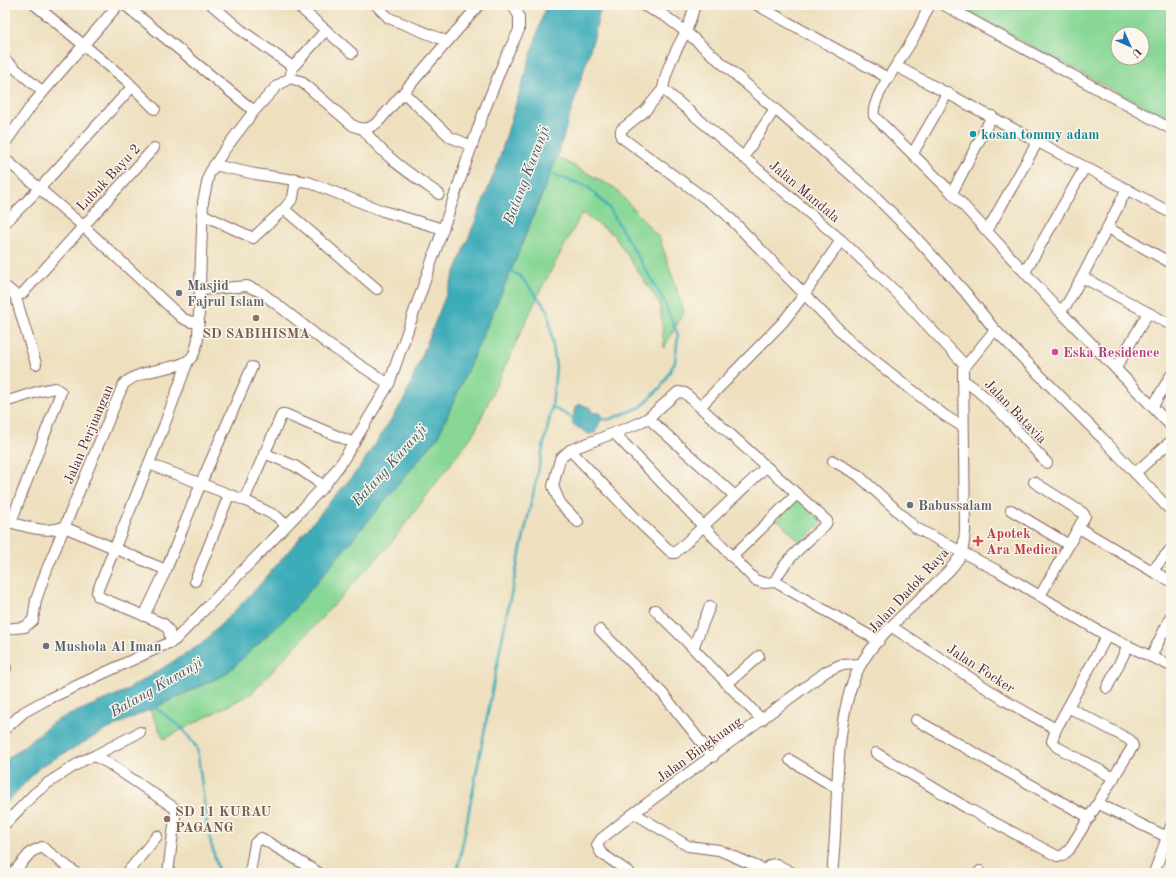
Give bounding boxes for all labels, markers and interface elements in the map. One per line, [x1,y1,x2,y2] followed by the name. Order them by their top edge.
[1110,26,1150,66] north arrow
[1129,45,1143,59] text: U
[501,124,553,228] water label: Batang Kuranji
[981,128,1100,142] place label: kosan tommy adam
[968,129,978,139] marker: kosan tommy adam
[74,141,143,214] street label: Lubuk Bayu 2
[766,158,843,225] street label: Jalan Mandala
[187,279,264,309] place label: Masjid Fajrul Islam
[174,288,184,298] marker: Masjid Fajrul Islam
[251,313,261,323] marker: SD SABIHISMA
[202,327,310,341] place label: SD SABIHISMA
[1063,346,1160,360] place label: Eska Residence
[1050,347,1060,357] marker: Eska Residence
[982,377,1049,446] street label: Jalan Batavia
[62,382,116,486] street label: Jalan Perjuangan
[349,422,431,510] water label: Batang Kuranji
[918,499,992,513] place label: Babussalam
[905,500,915,510] marker: Babussalam
[986,527,1058,557] place label: Apotek Ara Medica
[973,536,983,546] marker: Apotek Ara Medica
[866,545,952,636] street label: Jalan Dadok Raya
[54,640,162,654] place label: Mushola Al Iman
[41,641,51,651] marker: Mushola Al Iman
[944,642,1017,696] street label: Jalan Focker
[107,656,206,721] water label: Batang Kuranji
[654,714,745,785] street label: Jalan Bingkuang
[175,805,271,835] place label: SD 11 KURAU PAGANG
[162,814,172,824] marker: SD 11 KURAU PAGANG

